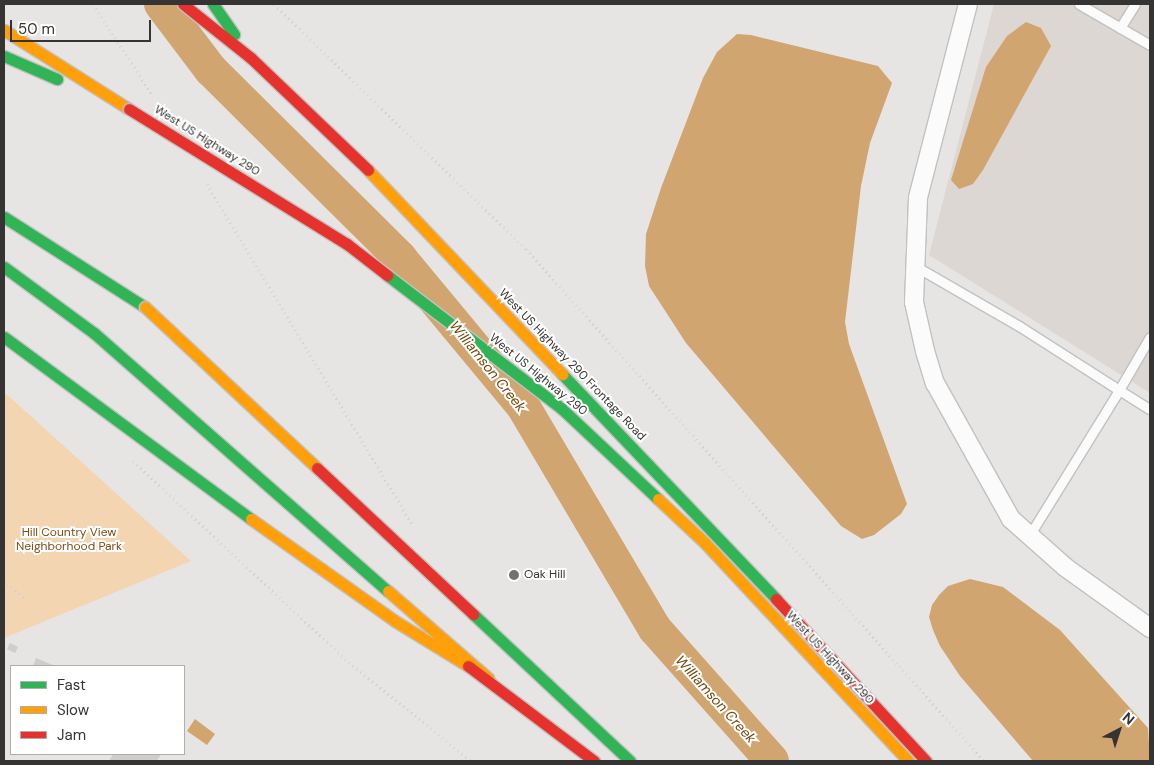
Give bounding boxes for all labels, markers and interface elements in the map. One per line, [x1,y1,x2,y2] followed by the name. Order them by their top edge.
[12,10,154,42] scale bar
[18,19,55,39] text: 50 m
[152,103,262,179] street label: West US Highway 290
[496,286,648,444] street label: West US Highway 290 Frontage Road
[446,317,530,415] water label: Williamson Creek
[486,331,590,419] street label: West US Highway 290
[16,526,122,554] park label: Hill Country View Neighborhood Park
[524,568,565,582] place label: Oak Hill
[508,569,520,581] marker: Oak Hill
[783,609,877,707] street label: West US Highway 290
[672,652,760,746] water label: Williamson Creek
[10,665,185,755] legend
[57,675,86,695] text: Fast
[57,700,89,720] text: Slow
[1094,705,1144,755] north arrow
[1119,708,1138,729] text: N
[57,725,86,745] text: Jam

